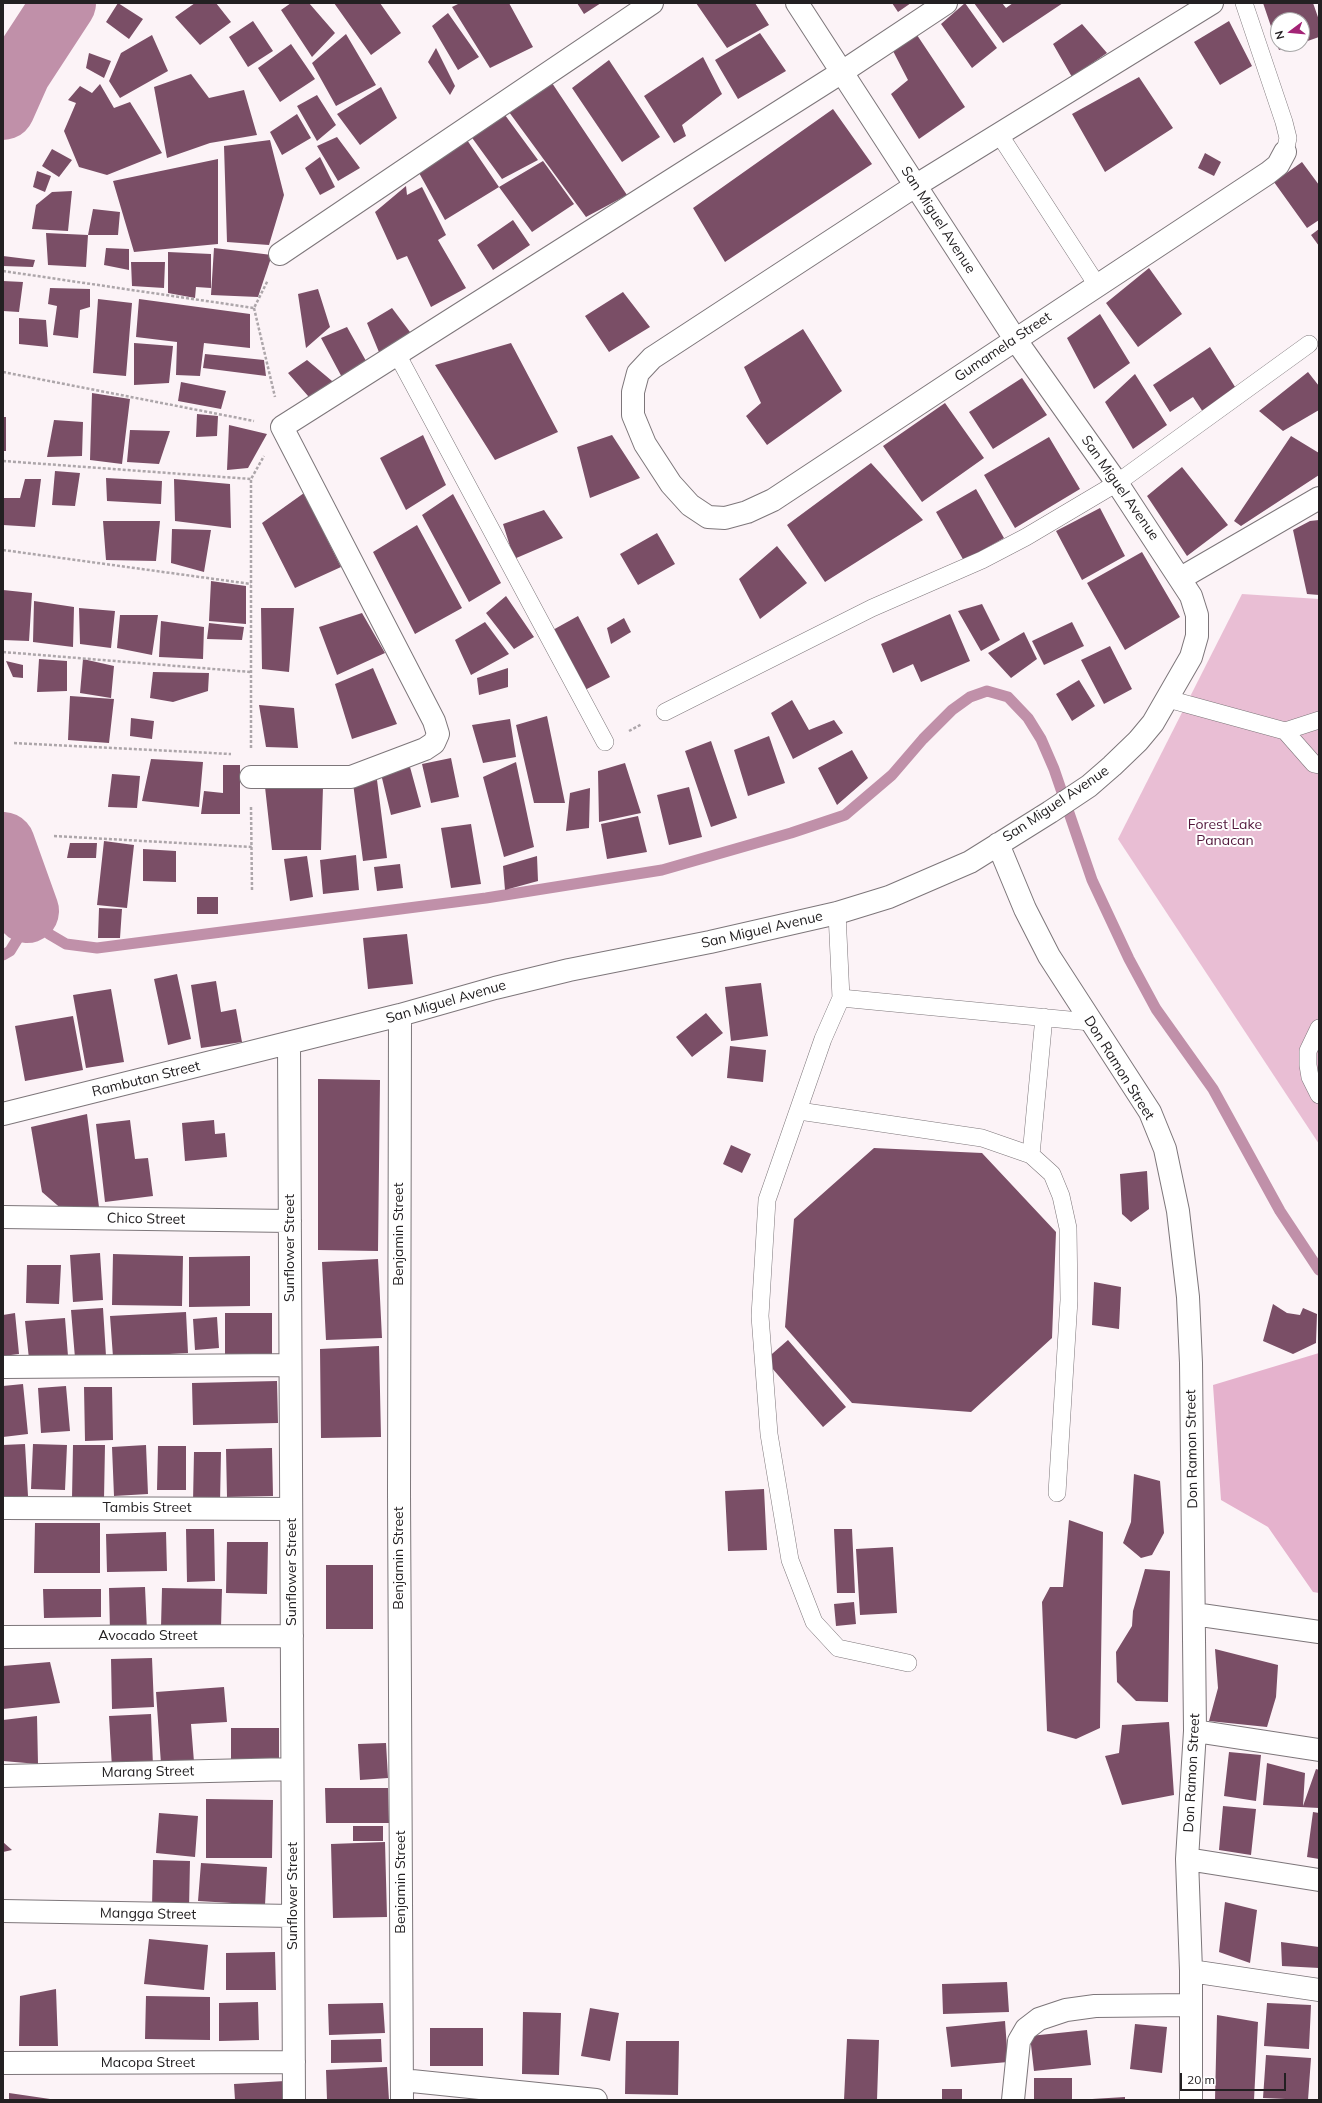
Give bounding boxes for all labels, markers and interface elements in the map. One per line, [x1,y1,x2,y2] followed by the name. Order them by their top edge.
[1270,12,1310,52] north arrow
[1272,29,1287,41] text: N
[897,163,979,277] street label: San Miguel Avenue
[951,308,1055,386] street label: Gumamela Street
[1077,432,1163,544] street label: San Miguel Avenue
[1000,762,1112,846] street label: San Miguel Avenue
[1188,817,1262,850] park label: Forest Lake Panacan
[700,908,824,952] street label: San Miguel Avenue
[384,977,508,1027] street label: San Miguel Avenue
[1080,1013,1158,1123] street label: Don Ramon Street
[90,1057,202,1101] street label: Rambutan Street
[391,1182,407,1286] street label: Benjamin Street
[282,1194,298,1302] street label: Sunflower Street
[107,1210,185,1228] street label: Chico Street
[1183,1389,1201,1509] street label: Don Ramon Street
[102,1500,192,1516] street label: Tambis Street
[391,1506,407,1610] street label: Benjamin Street
[284,1518,300,1626] street label: Sunflower Street
[98,1628,198,1644] street label: Avocado Street
[1180,1713,1204,1833] street label: Don Ramon Street
[101,1763,195,1781] street label: Marang Street
[393,1830,409,1934] street label: Benjamin Street
[285,1842,301,1950] street label: Sunflower Street
[100,1905,196,1923] street label: Mangga Street
[101,2055,195,2071] street label: Macopa Street
[1182,2065,1288,2091] scale bar
[1187,2072,1215,2087] text: 20 m

